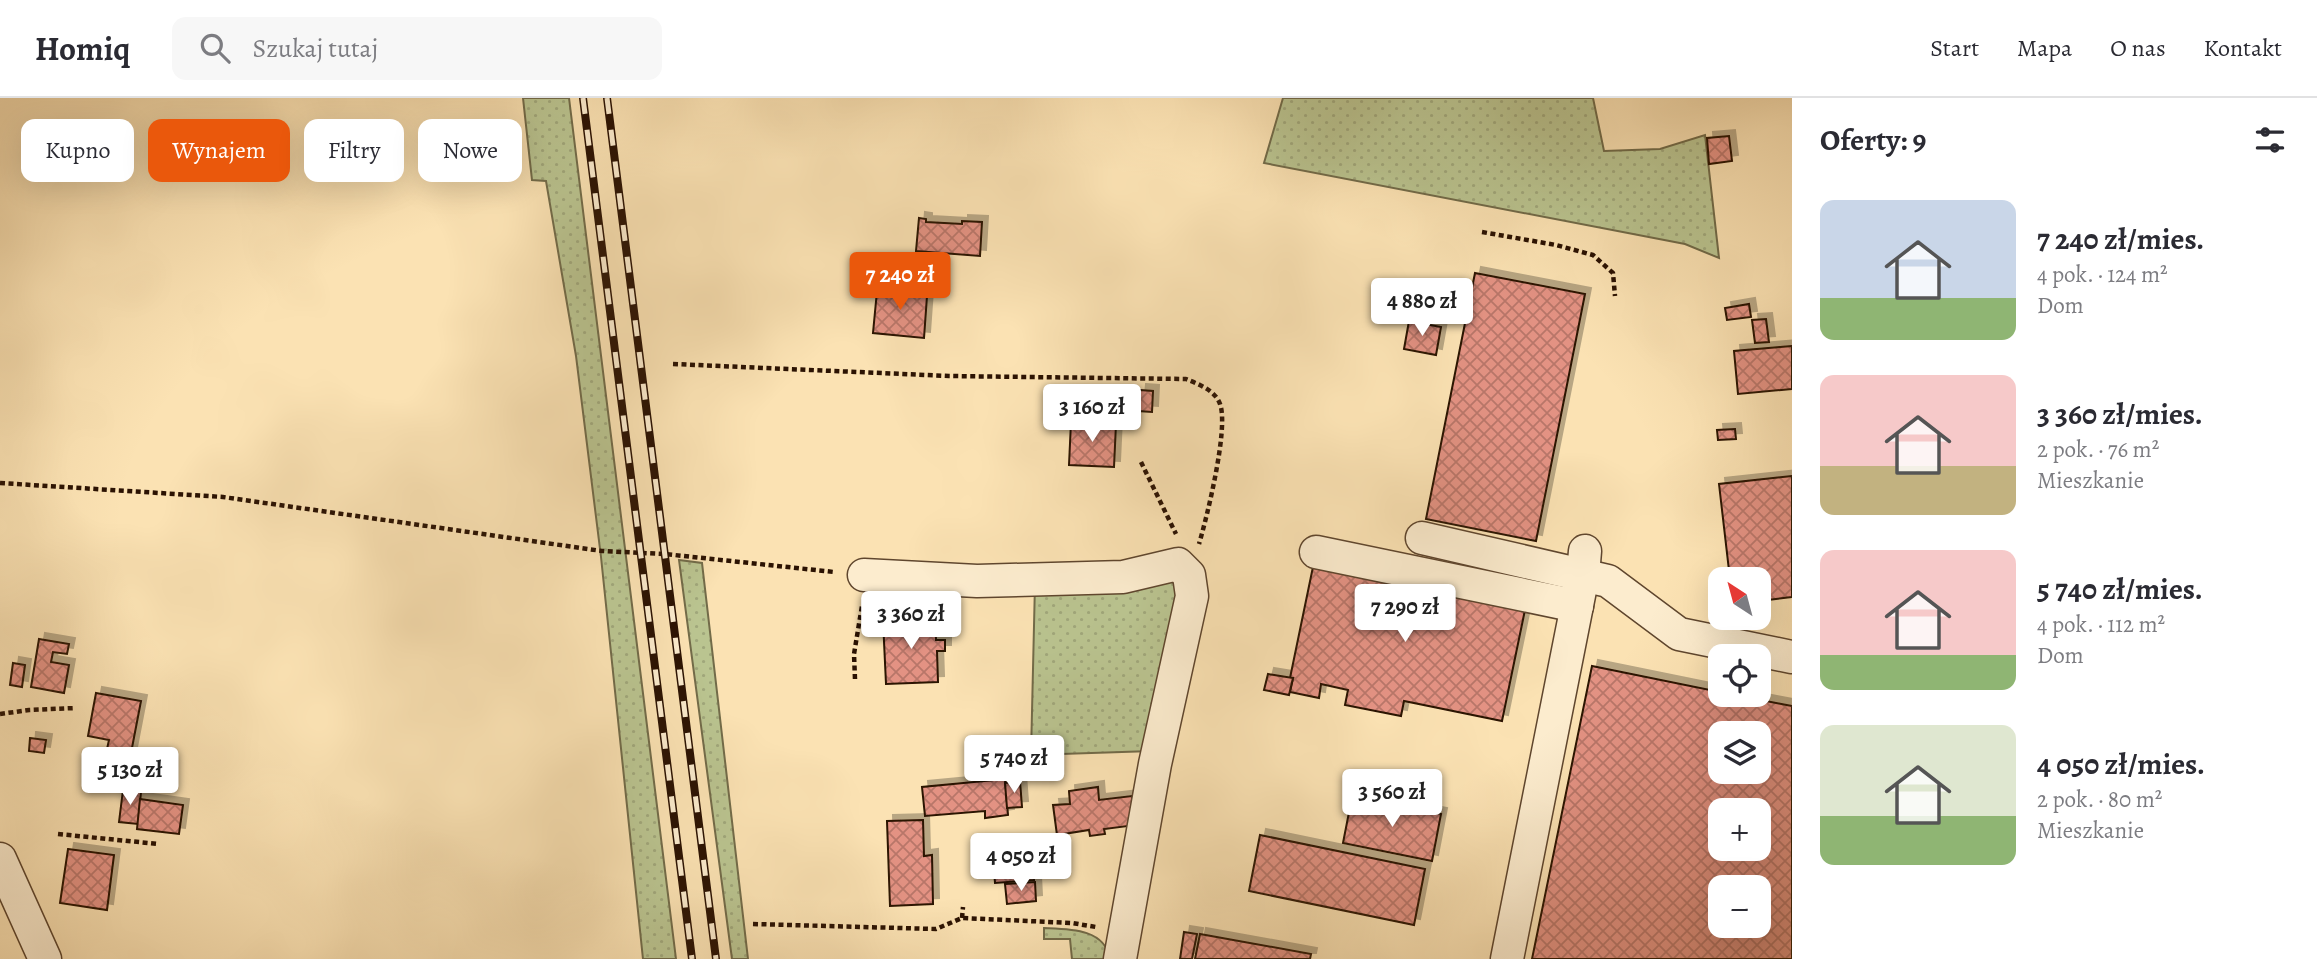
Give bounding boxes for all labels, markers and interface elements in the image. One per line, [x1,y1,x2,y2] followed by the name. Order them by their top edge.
[172,17,662,80] search box
[35,26,130,71] text: Homiq
[196,29,234,67] icon: search
[252,31,378,66] text: Szukaj tutaj
[1930,32,1979,64] text: Start
[2017,32,2072,64] text: Mapa
[2110,32,2166,64] text: O nas
[2204,32,2282,64] text: Kontakt
[21,119,134,182] chip: Kupno
[148,119,290,182] chip: Wynajem
[304,119,404,182] chip: Filtry
[418,119,522,182] chip: Nowe
[1820,120,1927,160] text: Oferty: 9
[2251,121,2289,159] icon: filters
[2037,219,2204,259] text: 7 240 zł/mies.
[1876,228,1960,312] icon: home
[828,252,972,312] pin: 7 240 zł
[866,259,934,290] text: 7 240 zł
[2037,259,2168,290] text: 4 pok. · 124 m²
[1350,278,1494,338] pin: 4 880 zł
[1387,285,1457,316] text: 4 880 zł
[2037,290,2084,321] text: Dom
[1020,384,1164,444] pin: 3 160 zł
[1059,391,1125,422] text: 3 160 zł
[2037,394,2203,434] text: 3 360 zł/mies.
[1876,403,1960,487] icon: home
[2037,434,2159,465] text: 2 pok. · 76 m²
[2037,465,2144,496] text: Mieszkanie
[1708,567,1771,630] north arrow
[1708,567,1771,938] map controls
[2037,569,2203,609] text: 5 740 zł/mies.
[1876,578,1960,662] icon: home
[1333,584,1477,644] pin: 7 290 zł
[1371,591,1439,622] text: 7 290 zł
[839,592,983,651] pin: 3 360 zł
[877,598,945,629] text: 3 360 zł
[2037,609,2165,640] text: 4 pok. · 112 m²
[2037,640,2084,671] text: Dom
[1708,644,1771,707] button: locate
[1708,721,1771,784] button: layers
[942,736,1086,795] pin: 5 740 zł
[980,742,1048,773] text: 5 740 zł
[2037,744,2205,784] text: 4 050 zł/mies.
[58,748,202,807] pin: 5 130 zł
[1876,753,1960,837] icon: home
[97,754,163,785] text: 5 130 zł
[1320,770,1464,829] pin: 3 560 zł
[1358,776,1426,807] text: 3 560 zł
[2037,784,2162,815] text: 2 pok. · 80 m²
[1708,798,1771,861] button: +
[2037,815,2144,846] text: Mieszkanie
[949,834,1093,893] pin: 4 050 zł
[986,840,1056,871] text: 4 050 zł
[1708,875,1771,938] button: −

